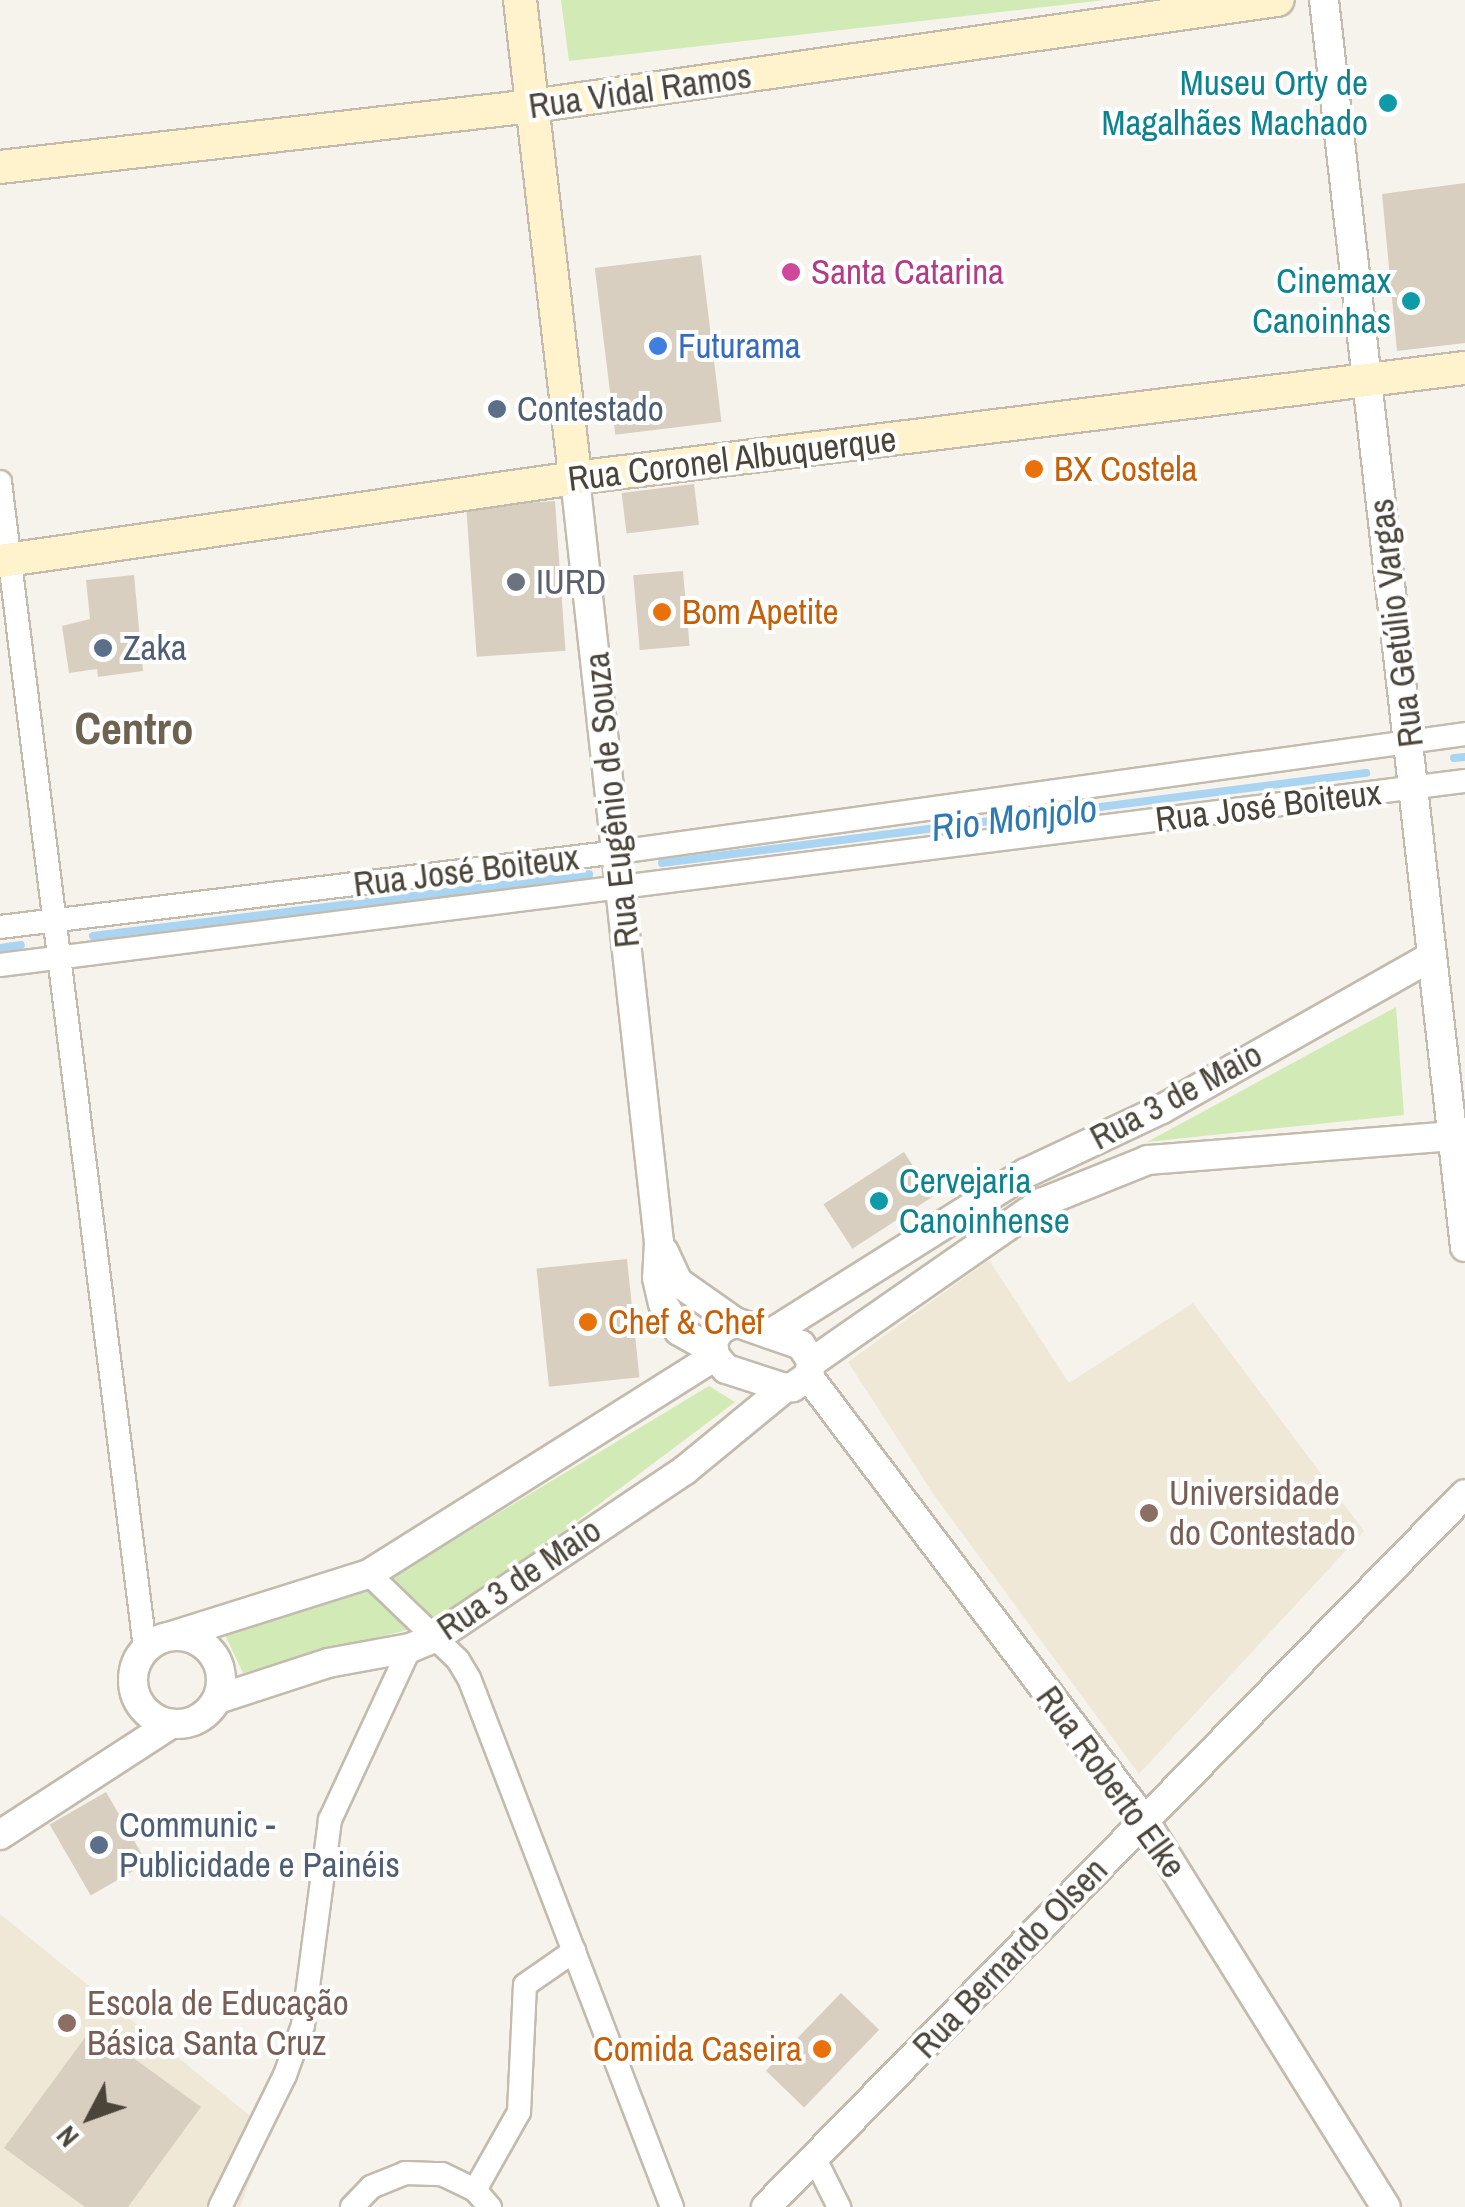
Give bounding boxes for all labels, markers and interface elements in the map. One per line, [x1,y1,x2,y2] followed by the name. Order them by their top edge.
[526,55,754,127] street label: Rua Vidal Ramos
[1102,62,1368,144] place label: Museu Orty de Magalhães Machado
[1377,92,1399,114] marker: Museu Orty de Magalhães Machado
[811,251,1004,293] place label: Santa Catarina
[1252,260,1391,342] place label: Cinemax Canoinhas
[780,261,802,283] marker: Santa Catarina
[1400,290,1422,312] marker: Cinemax Canoinhas
[678,325,801,367] place label: Futurama
[647,335,669,357] marker: Futurama
[517,388,664,430] place label: Contestado
[486,398,508,420] marker: Contestado
[565,418,899,500] street label: Rua Coronel Albuquerque
[1054,448,1198,490] place label: BX Costela
[1023,458,1045,480] marker: BX Costela
[1360,496,1432,750] street label: Rua Getúlio Vargas
[536,561,606,603] place label: IURD
[505,571,527,593] marker: IURD
[682,591,840,633] place label: Bom Apetite
[651,601,673,623] marker: Bom Apetite
[123,627,187,669] place label: Zaka
[92,637,114,659] marker: Zaka
[576,650,648,950] street label: Rua Eugênio de Souza
[75,701,193,755] district label: Centro
[1153,771,1383,841] street label: Rua José Boiteux
[929,785,1099,851] water label: Rio Monjolo
[351,836,581,906] street label: Rua José Boiteux
[1083,1033,1269,1159] street label: Rua 3 de Maio
[899,1160,1070,1242] place label: Cervejaria Canoinhense
[868,1190,890,1212] marker: Cervejaria Canoinhense
[608,1301,764,1343] place label: Chef & Chef
[577,1311,599,1333] marker: Chef & Chef
[1169,1472,1356,1554] place label: Universidade do Contestado
[1138,1502,1160,1524] marker: Universidade do Contestado
[429,1509,609,1649] street label: Rua 3 de Maio
[1027,1678,1195,1886] street label: Rua Roberto Elke
[119,1804,400,1886] place label: Communic - Publicidade e Painéis
[88,1834,110,1856] marker: Communic - Publicidade e Painéis
[904,1849,1116,2067] street label: Rua Bernardo Olsen
[87,1982,349,2064] place label: Escola de Educação Básica Santa Cruz
[56,2012,78,2034] marker: Escola de Educação Básica Santa Cruz
[593,2028,802,2070] place label: Comida Caseira
[811,2038,833,2060] marker: Comida Caseira
[40,2067,140,2167] north arrow
[48,2118,87,2155] text: N

